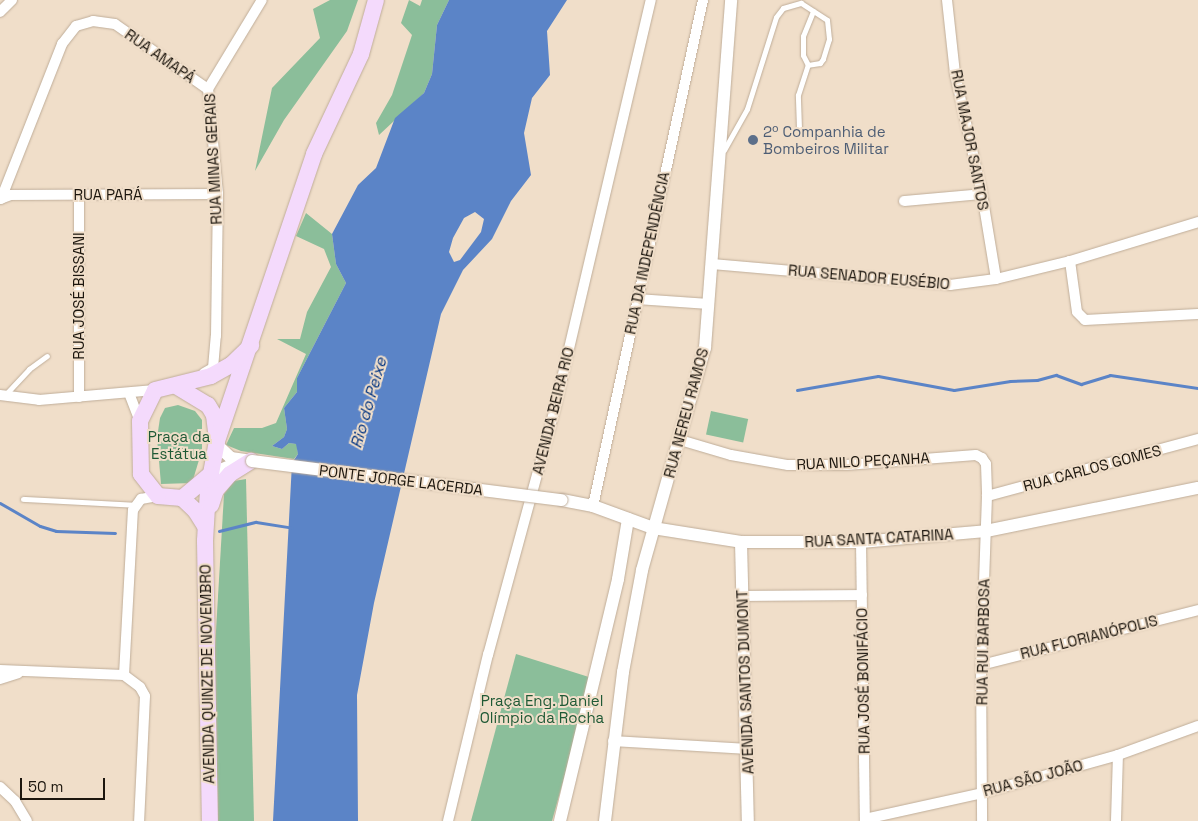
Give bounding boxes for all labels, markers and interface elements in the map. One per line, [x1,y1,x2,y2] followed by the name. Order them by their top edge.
[121,25,199,87] street label: RUA AMAPÁ
[948,68,992,212] street label: RUA MAJOR SANTOS
[201,93,225,225] street label: RUA MINAS GERAIS
[763,122,889,157] place label: 2º Companhia de Bombeiros Militar
[747,134,759,146] marker: 2º Companhia de Bombeiros Militar
[621,170,673,336] street label: RUA DA INDEPENDÊNCIA
[73,186,143,204] street label: RUA PARÁ
[70,232,88,360] street label: RUA JOSÉ BISSANI
[787,261,951,293] street label: RUA SENADOR EUSÉBIO
[528,345,578,477] street label: AVENIDA BEIRA RIO
[660,346,712,480] street label: RUA NEREU RAMOS
[347,355,391,451] water label: Rio do Peixe
[148,427,210,462] park label: Praça da Estátua
[1021,441,1163,495] street label: RUA CARLOS GOMES
[796,449,930,473] street label: RUA NILO PEÇANHA
[318,461,484,499] street label: PONTE JORGE LACERDA
[804,525,954,551] street label: RUA SANTA CATARINA
[196,564,218,784] street label: AVENIDA QUINZE DE NOVEMBRO
[973,578,993,706] street label: RUA RUI BARBOSA
[733,589,757,775] street label: AVENIDA SANTOS DUMONT
[853,608,873,754] street label: RUA JOSÉ BONIFÁCIO
[1018,611,1160,663] street label: RUA FLORIANÓPOLIS
[480,691,604,726] park label: Praça Eng. Daniel Olímpio da Rocha
[981,756,1085,800] street label: RUA SÃO JOÃO
[22,768,108,800] scale bar
[28,777,63,796] text: 50 m

